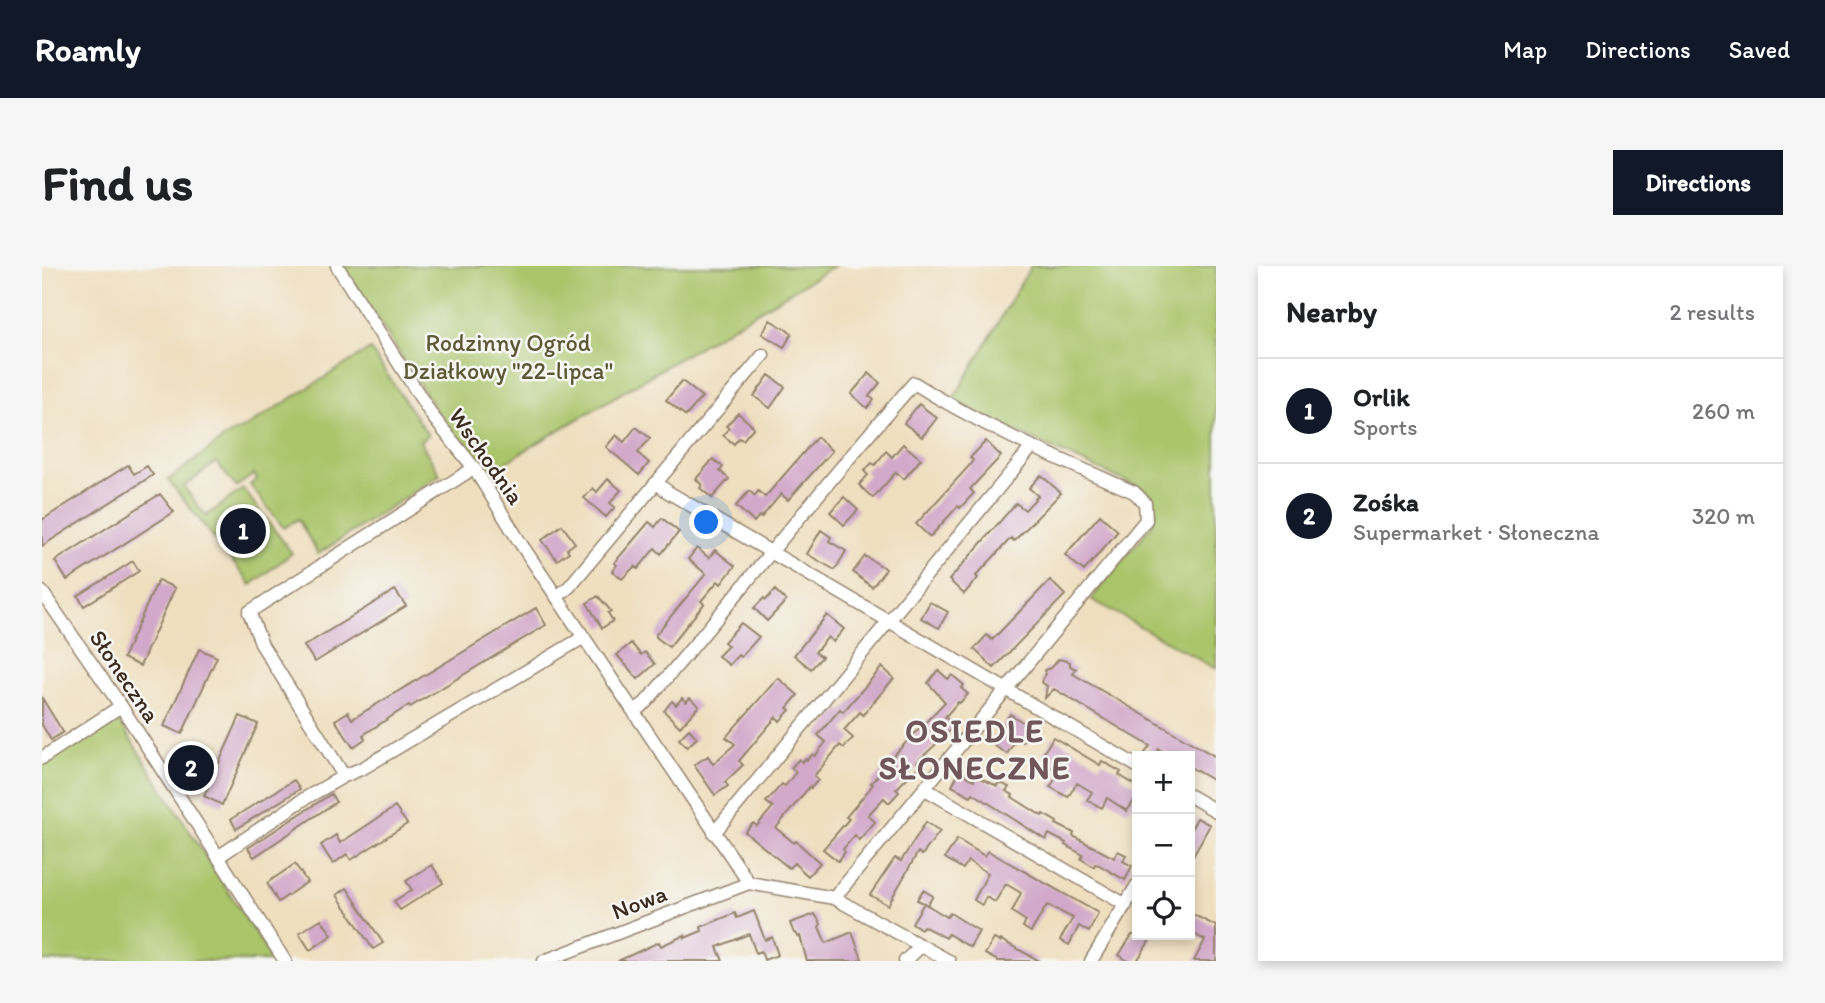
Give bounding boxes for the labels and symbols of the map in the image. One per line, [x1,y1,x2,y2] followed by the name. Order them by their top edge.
[403,328,613,385] park label: Rodzinny Ogród Działkowy "22-lipca"
[443,402,531,510] street label: Wschodnia
[220,505,266,557] pin: 1
[689,505,723,539] your location
[83,624,167,728] street label: Słoneczna
[879,712,1071,787] district label: OSIEDLE SŁONECZNE
[168,742,214,794] pin: 2
[607,878,671,926] street label: Nowa

